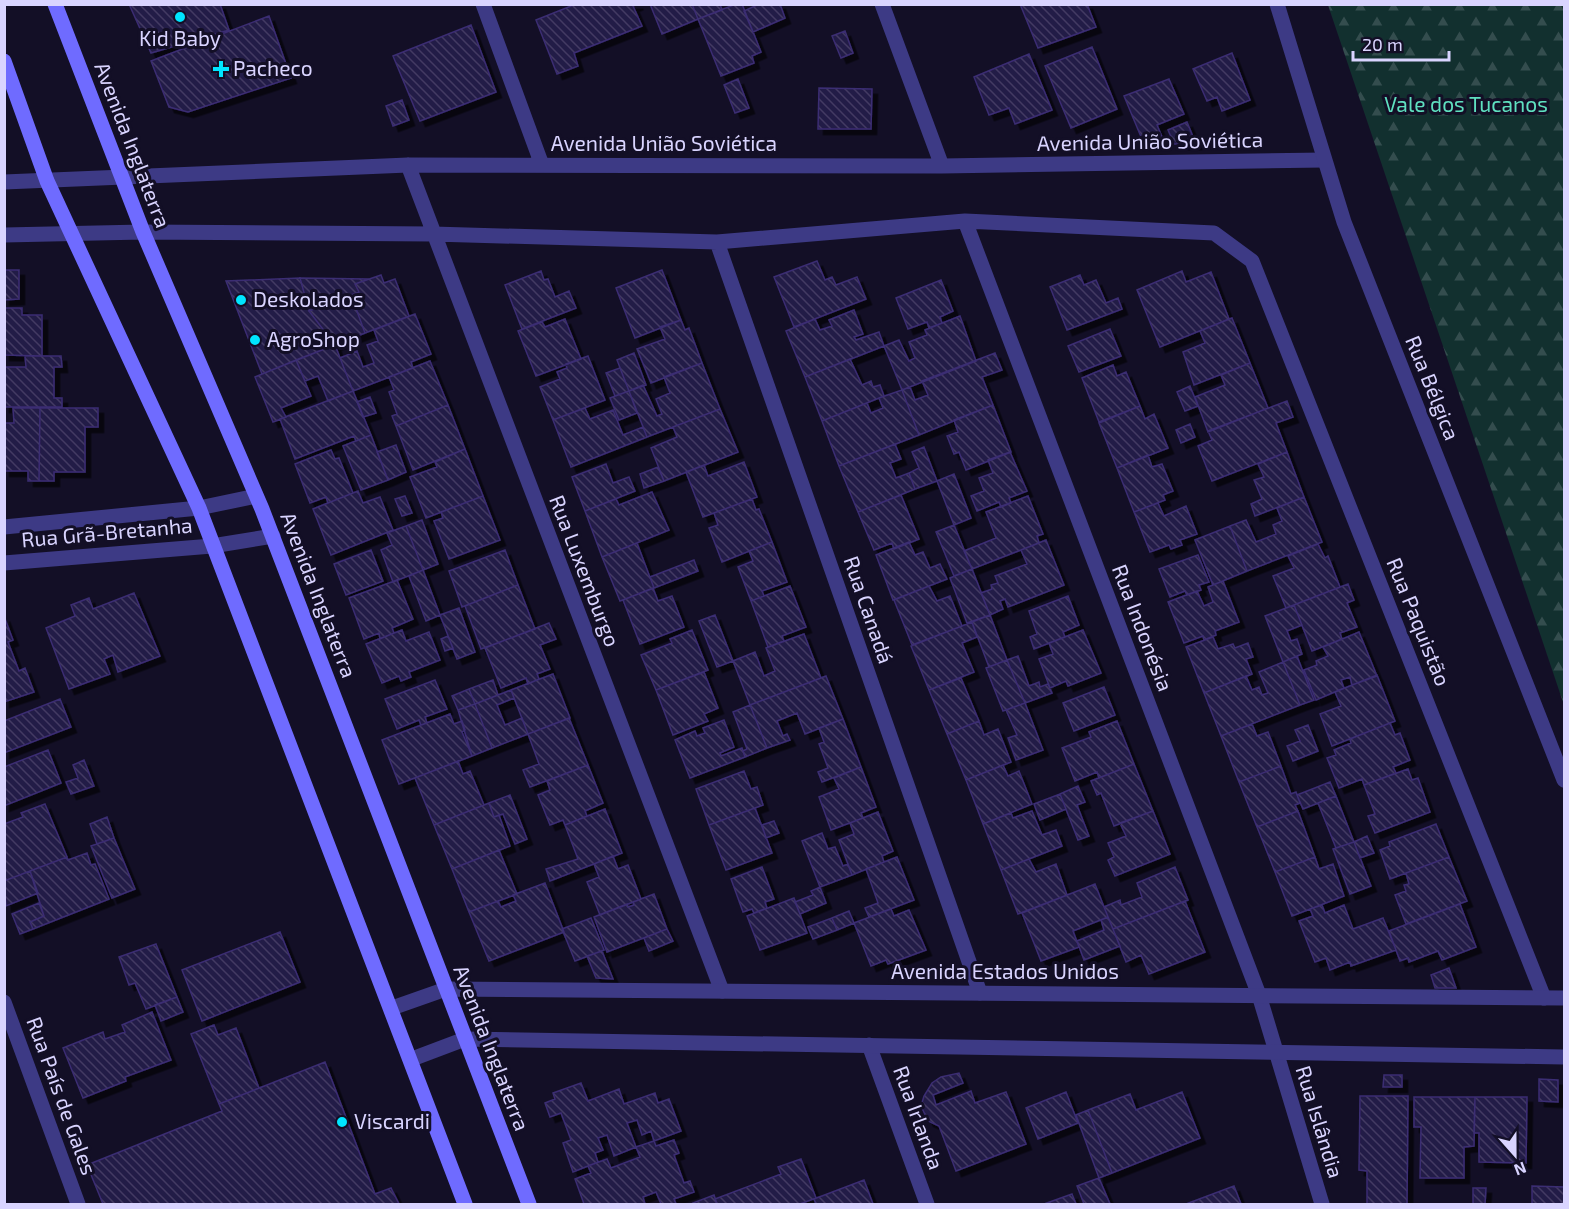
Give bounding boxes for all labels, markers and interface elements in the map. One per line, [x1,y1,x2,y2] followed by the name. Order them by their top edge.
[173,10,187,24] marker: Kid Baby
[1353,24,1449,62] scale bar
[139,25,221,50] place label: Kid Baby
[1362,33,1403,55] text: 20 m
[233,55,313,80] place label: Pacheco
[90,58,177,231] street label: Avenida Inglaterra
[214,62,228,76] marker: Pacheco
[1384,91,1548,116] park label: Vale dos Tucanos
[1037,126,1263,155] street label: Avenida União Soviética
[551,130,777,155] street label: Avenida União Soviética
[253,286,364,311] place label: Deskolados
[234,293,248,307] marker: Deskolados
[267,326,360,351] place label: AgroShop
[1401,332,1466,443] street label: Rua Bélgica
[248,333,262,347] marker: AgroShop
[545,491,626,650] street label: Rua Luxemburgo
[276,508,363,681] street label: Avenida Inglaterra
[20,512,193,551] street label: Rua Grã-Bretanha
[839,553,899,667] street label: Rua Canadá
[1382,554,1457,689] street label: Rua Paquistão
[1108,561,1179,694] street label: Rua Indonésia
[891,958,1119,983] street label: Avenida Estados Unidos
[449,961,536,1134] street label: Avenida Inglaterra
[22,1013,103,1178] street label: Rua País de Gales
[889,1062,950,1173] street label: Rua Irlanda
[1292,1062,1349,1181] street label: Rua Islândia
[354,1108,430,1133] place label: Viscardi
[335,1115,349,1129] marker: Viscardi
[1485,1125,1545,1185] north arrow
[1512,1159,1529,1180] text: N

